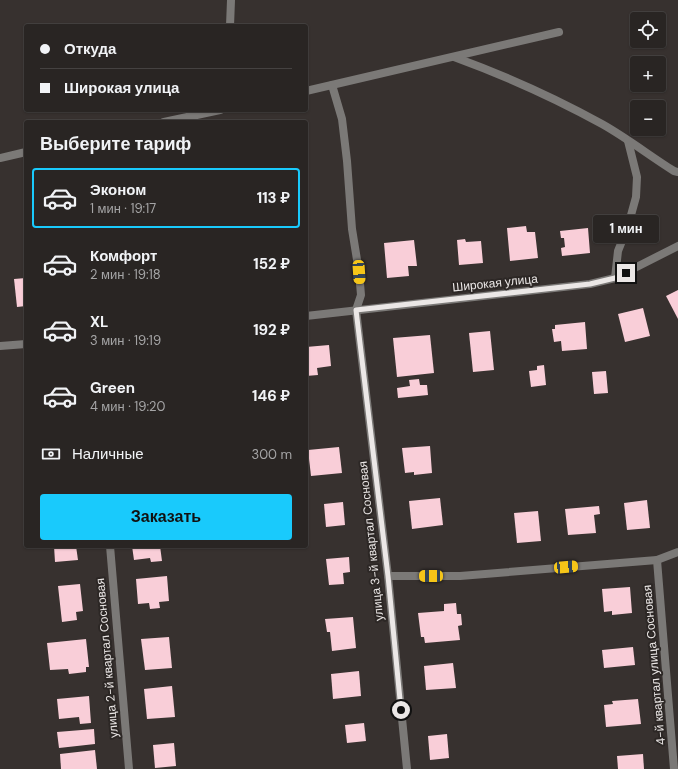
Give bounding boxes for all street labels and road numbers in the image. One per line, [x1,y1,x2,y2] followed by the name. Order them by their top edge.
[451,271,539,295] street label: Широкая улица
[355,460,387,622] street label: улица 3-й квартал Сосновая
[92,577,122,739] street label: улица 2-й квартал Сосновая
[639,584,669,746] street label: 4-й квартал улица Сосновая

